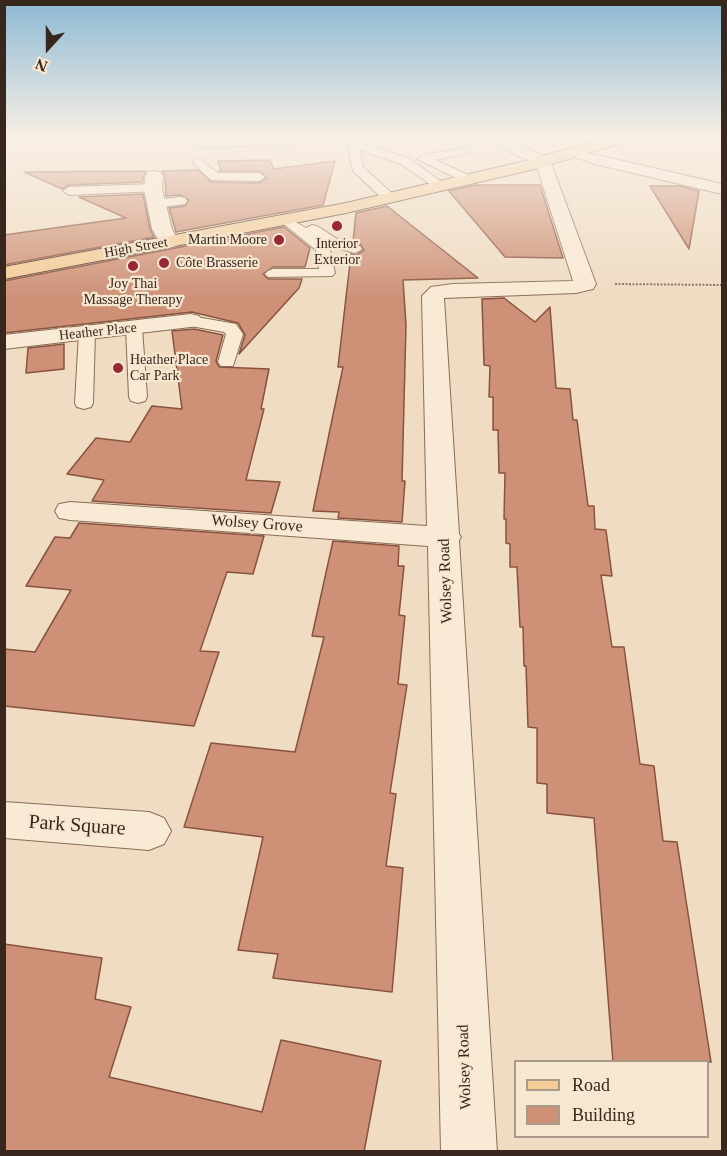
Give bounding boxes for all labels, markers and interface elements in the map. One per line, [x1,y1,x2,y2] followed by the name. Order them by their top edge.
[18,18,78,78] north arrow
[33,55,50,75] text: N
[330,219,344,233] marker: Interior Exterior
[188,232,267,248] place label: Martin Moore
[272,233,286,247] marker: Martin Moore
[103,234,169,262] street label: High Street
[314,236,360,268] place label: Interior Exterior
[176,255,258,271] place label: Côte Brasserie
[157,256,171,270] marker: Côte Brasserie
[126,259,140,273] marker: Joy Thai Massage Therapy
[83,276,183,308] place label: Joy Thai Massage Therapy
[58,320,138,344] street label: Heather Place
[130,352,208,384] place label: Heather Place Car Park
[111,361,125,375] marker: Heather Place Car Park
[211,511,303,537] street label: Wolsey Grove
[435,538,457,624] street label: Wolsey Road
[28,811,126,841] street label: Park Square
[454,1024,476,1110] street label: Wolsey Road
[514,1060,709,1138] legend
[572,1075,610,1095] text: Road
[572,1105,635,1125] text: Building

